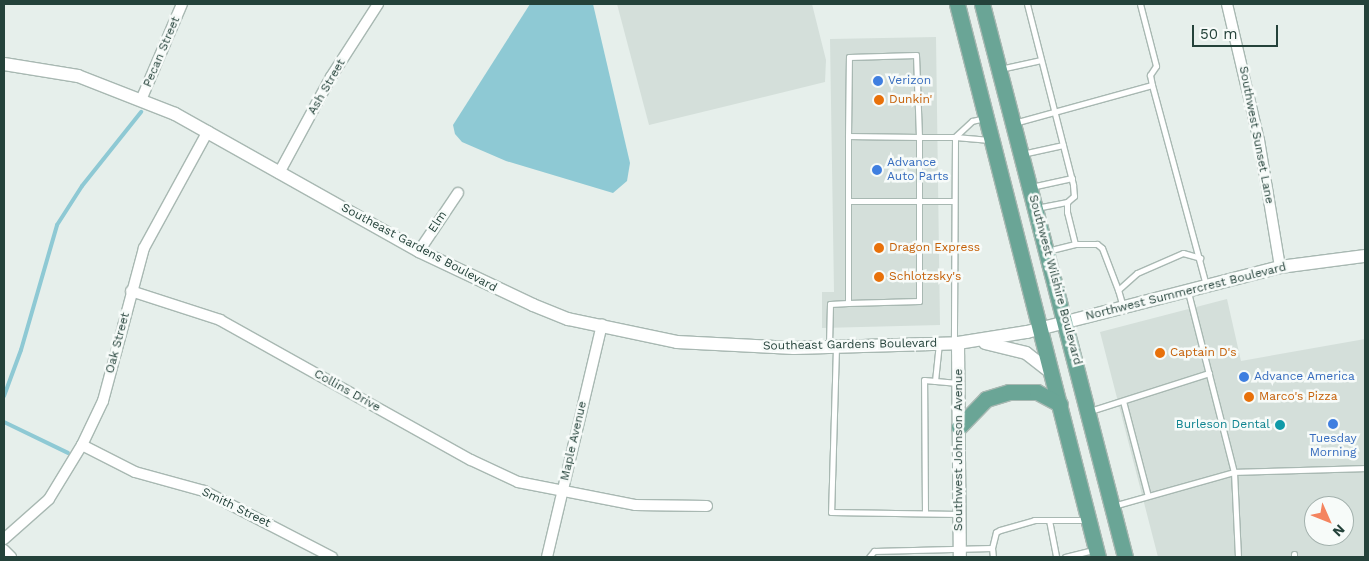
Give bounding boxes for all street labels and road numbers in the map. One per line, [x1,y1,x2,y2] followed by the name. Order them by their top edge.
[141,15,183,89] street label: Pecan Street
[305,57,349,117] street label: Ash Street
[1236,65,1276,205] street label: Southwest Sunset Lane
[1025,193,1085,367] street label: Southwest Wilshire Boulevard
[339,201,499,295] street label: Southeast Gardens Boulevard
[426,209,450,235] street label: Elm
[1084,260,1288,324] street label: Northwest Summercrest Boulevard
[103,311,133,375] street label: Oak Street
[763,336,937,354] street label: Southeast Gardens Boulevard
[311,367,383,415] street label: Collins Drive
[952,368,966,532] street label: Southwest Johnson Avenue
[558,400,590,482] street label: Maple Avenue
[199,485,273,531] street label: Smith Street

